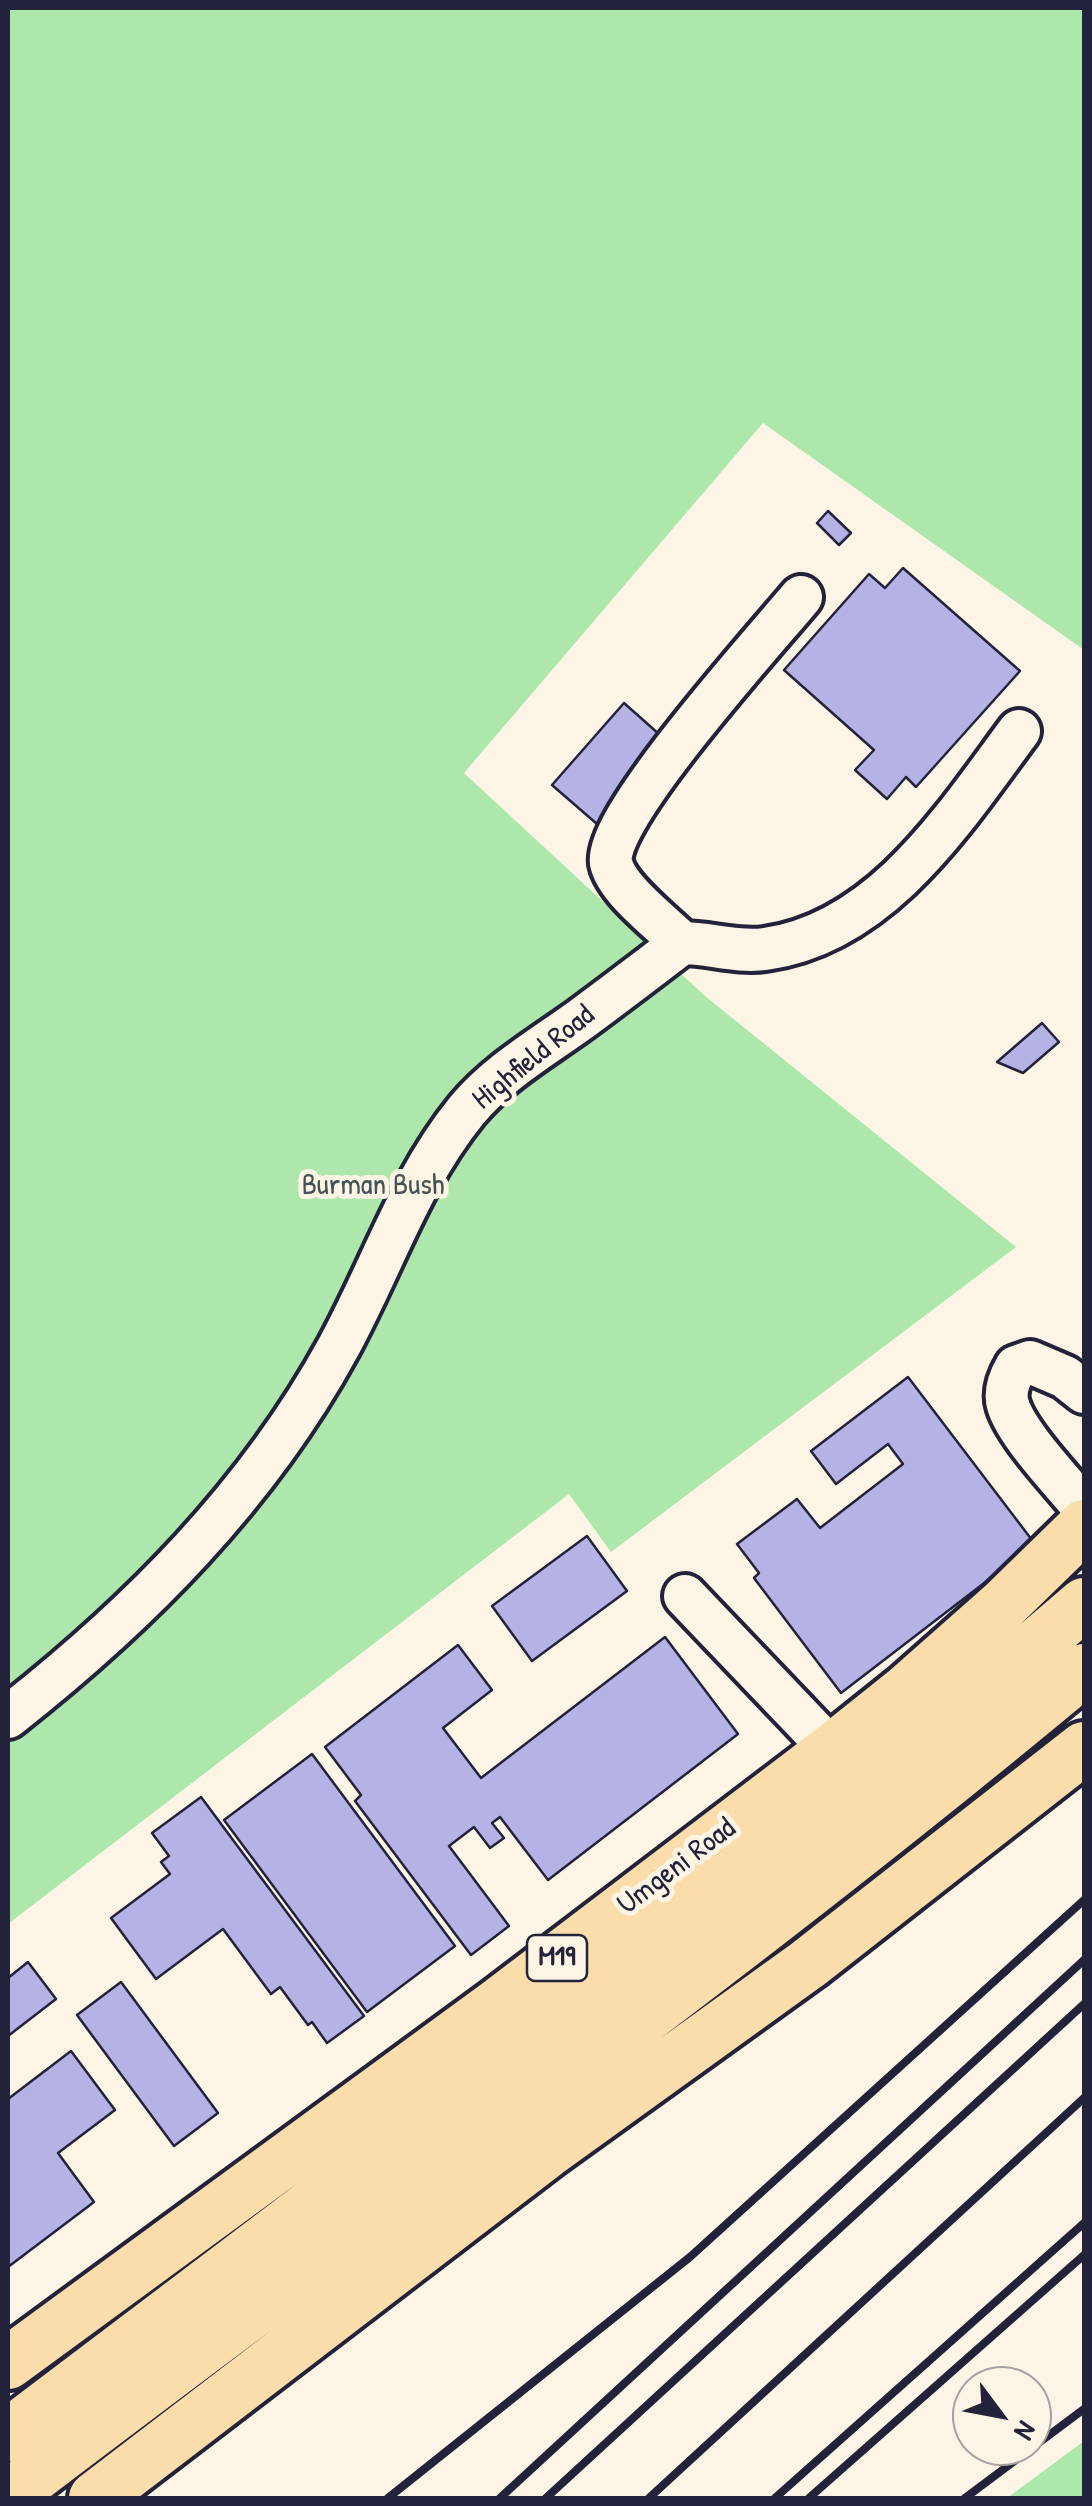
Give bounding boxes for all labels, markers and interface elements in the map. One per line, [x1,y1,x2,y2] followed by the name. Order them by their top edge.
[466,998,602,1118] street label: Highfield Road
[302,1168,444,1204] park label: Burman Bush
[611,1811,743,1923] street label: Umgeni Road
[527,1935,587,1981] road number: M19
[952,2366,1052,2466] north arrow
[1006,2414,1046,2447] text: N

